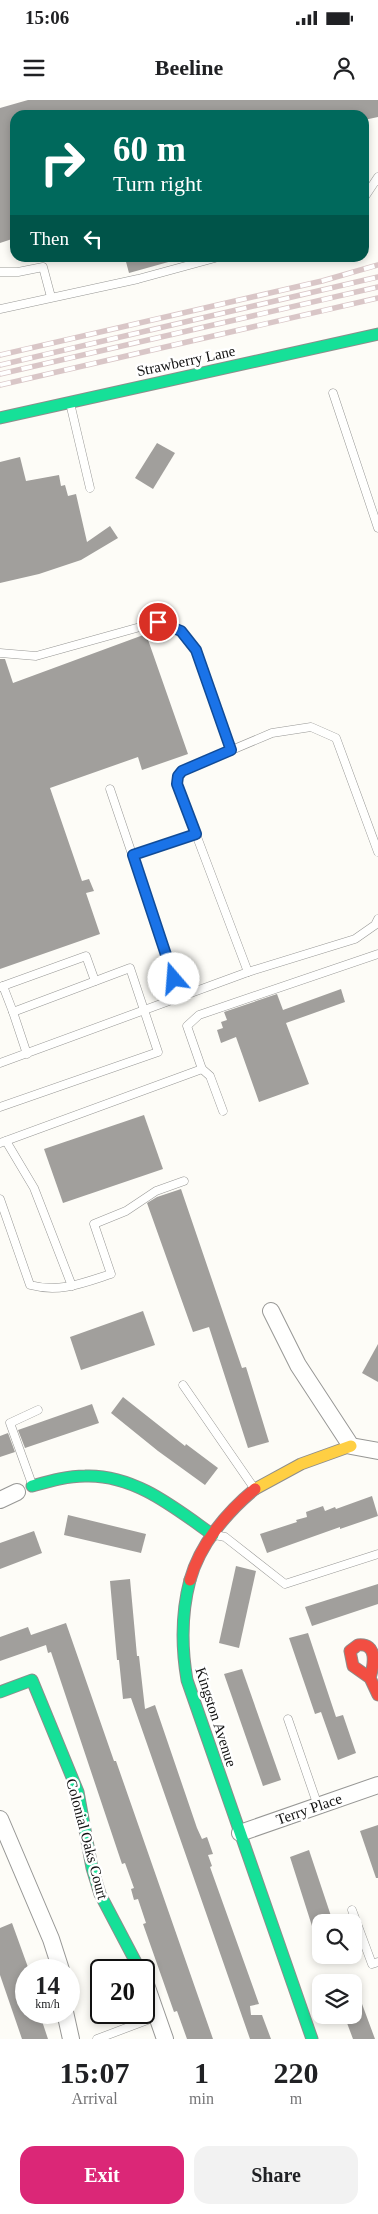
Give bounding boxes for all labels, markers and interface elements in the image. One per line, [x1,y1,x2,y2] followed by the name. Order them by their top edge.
[25,7,69,28] text: 15:06
[20,54,48,82] icon: menu
[330,54,358,82] icon: person
[155,55,223,80] text: Beeline
[30,130,95,195] icon: right
[113,130,186,169] text: 60 m
[113,171,202,196] text: Turn right
[79,225,107,253] icon: left
[30,228,69,249] text: Then
[135,343,237,379] street label: Strawberry Lane
[137,601,179,643] pin
[144,608,172,636] icon: arrive
[147,952,199,1004] position arrow
[192,1665,240,1769] street label: Kingston Avenue
[63,1777,111,1902] street label: Colonial Oaks Court
[274,1790,344,1828] street label: Terry Place
[312,1914,362,2024] map controls
[312,1914,362,1964] button: search
[90,1959,155,2024] speed limit sign: 20
[35,1972,60,1999] text: 14
[312,1974,362,2024] button: layers
[35,1997,60,2011] text: km/h
[60,2056,130,2089] text: 15:07
[194,2056,209,2089] text: 1
[273,2056,318,2089] text: 220
[71,2090,118,2107] text: Arrival
[189,2090,214,2107] text: min
[290,2090,302,2107] text: m
[20,2146,184,2204] button: Exit
[194,2146,358,2204] button: Share

